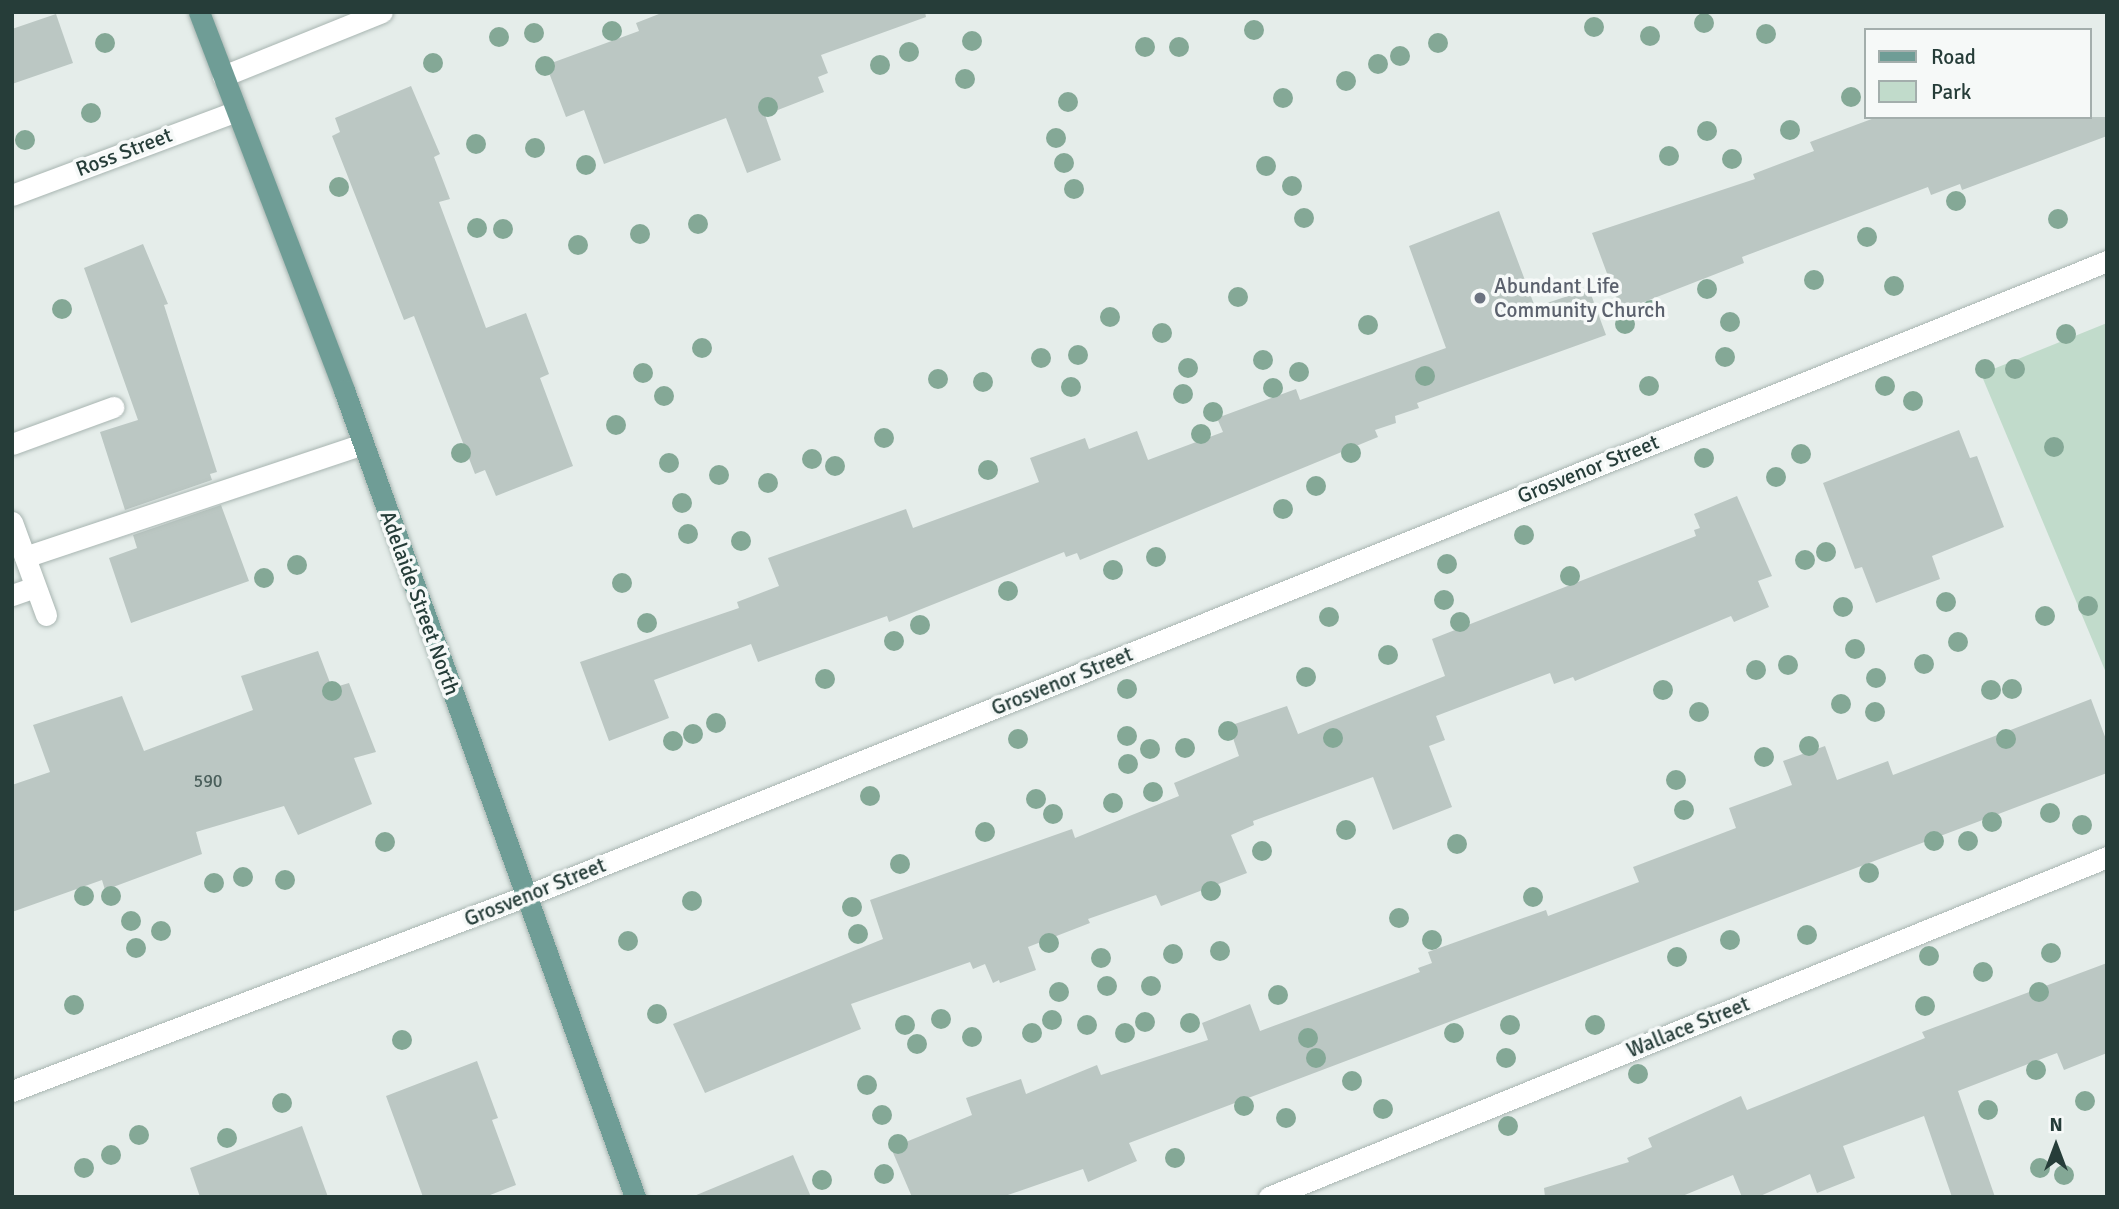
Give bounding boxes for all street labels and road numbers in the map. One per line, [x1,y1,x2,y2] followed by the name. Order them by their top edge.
[72,122,176,182] street label: Ross Street
[1514,429,1662,509] street label: Grosvenor Street
[375,507,465,699] street label: Adelaide Street North
[988,641,1136,721] street label: Grosvenor Street
[461,852,609,932] street label: Grosvenor Street
[1623,991,1753,1063] street label: Wallace Street

